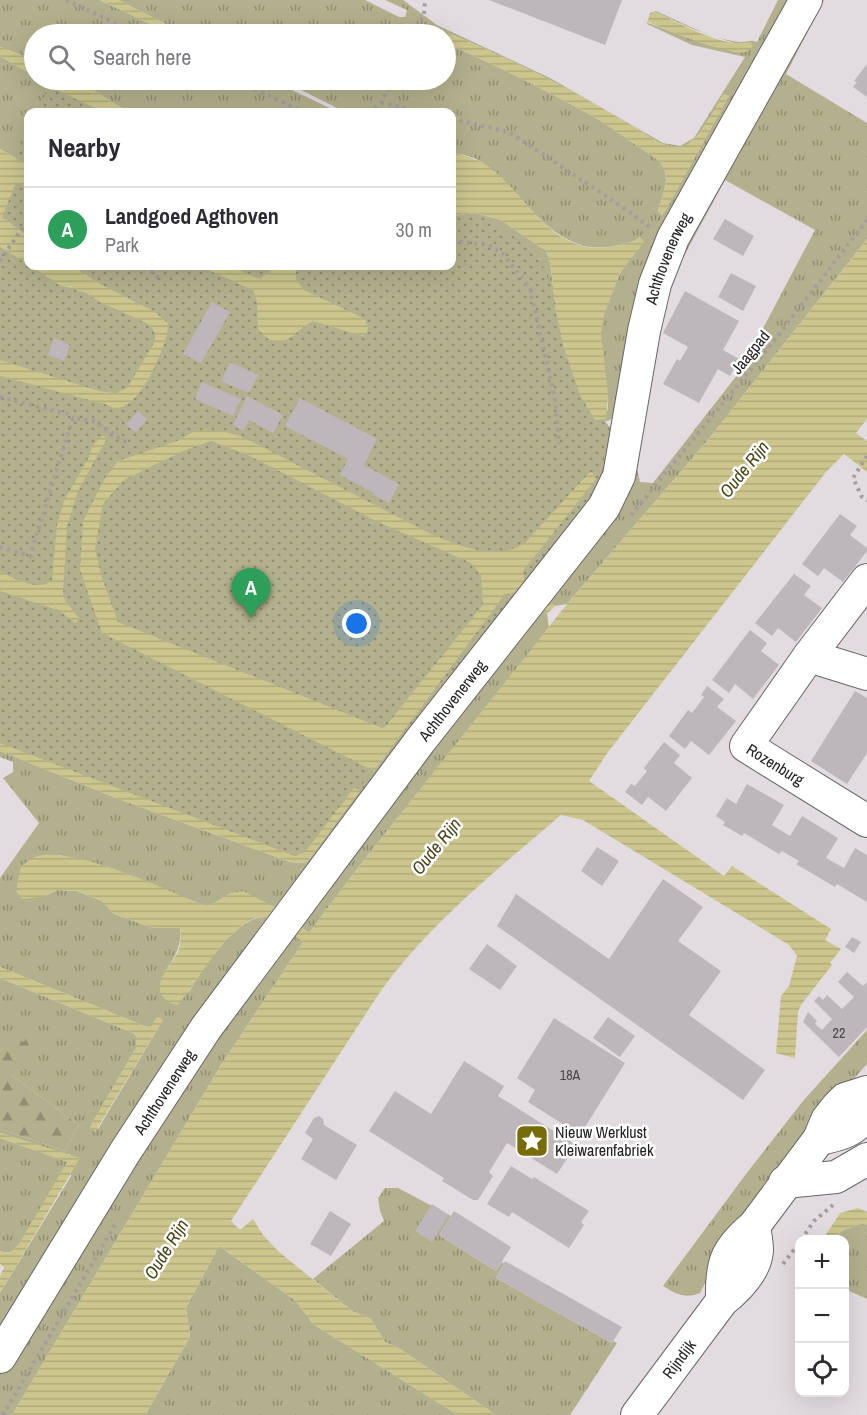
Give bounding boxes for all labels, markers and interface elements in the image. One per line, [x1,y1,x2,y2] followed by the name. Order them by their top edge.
[24,24,456,90] search box
[45,41,78,74] icon: search
[93,42,191,72] text: Search here
[48,130,120,165] text: Nearby
[105,201,279,231] text: Landgoed Agthoven
[639,208,696,308] street label: Achthovenerweg
[62,216,73,243] text: A
[396,216,432,243] text: 30 m
[105,231,139,258] text: Park
[726,326,774,378] street label: Jaagpad
[713,435,775,503] water label: Oude Rijn
[232,568,270,618] pin: A
[342,609,371,638] your location
[413,655,491,746] street label: Achthovenerweg
[742,738,809,791] street label: Rozenburg
[405,812,467,880] water label: Oude Rijn
[833,1024,845,1042] house number: 22
[128,1044,201,1140] street label: Achthovenerweg
[560,1066,581,1084] house number: 18A
[555,1121,654,1161] place label: Nieuw Werklust Kleiwarenfabriek
[514,1123,550,1159] place icon: Nieuw Werklust Kleiwarenfabriek
[138,1214,194,1284] water label: Oude Rijn
[795,1235,849,1397] map controls
[795,1235,849,1289] button: +
[795,1289,849,1343] button: −
[657,1334,701,1383] street label: Rijndijk
[795,1343,849,1397] button: locate

